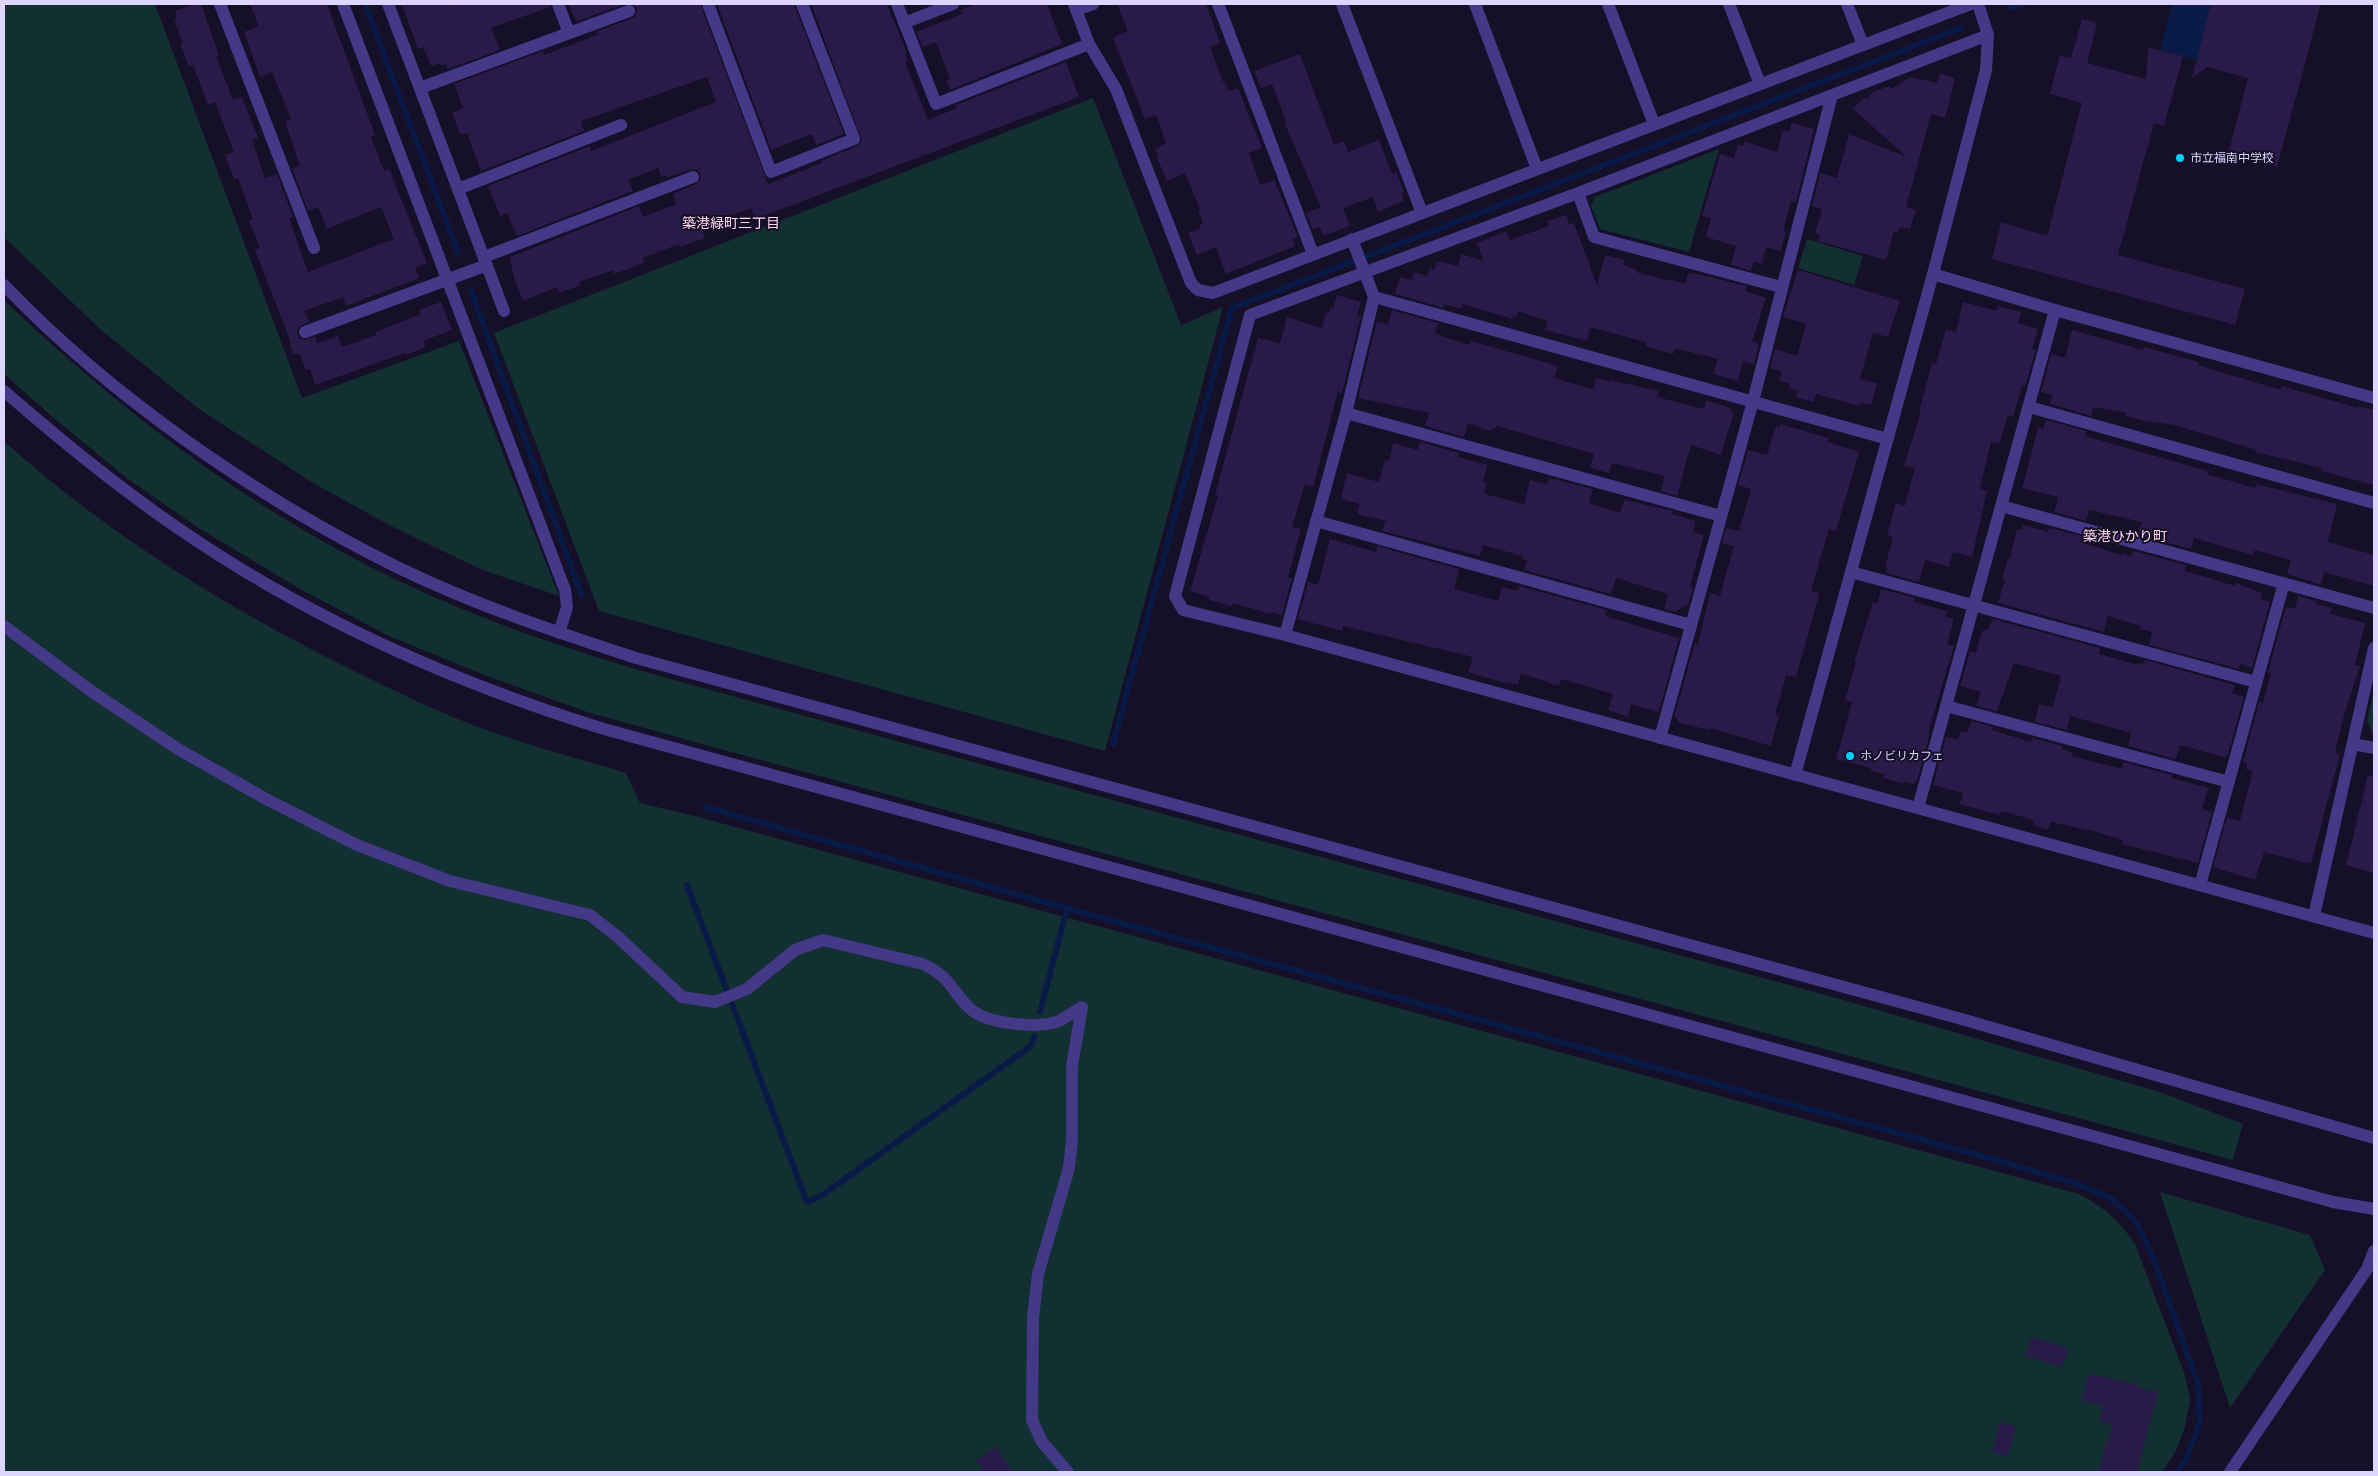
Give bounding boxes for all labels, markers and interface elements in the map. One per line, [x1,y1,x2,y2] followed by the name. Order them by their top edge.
[2190,151,2274,165] place label: 市立福南中学校
[2174,152,2186,164] marker: 市立福南中学校
[682,215,780,231] district label: 築港緑町三丁目
[2083,528,2167,544] district label: 築港ひかり町
[1860,749,1944,763] place label: ホノビリカフェ
[1844,750,1856,762] marker: ホノビリカフェ

